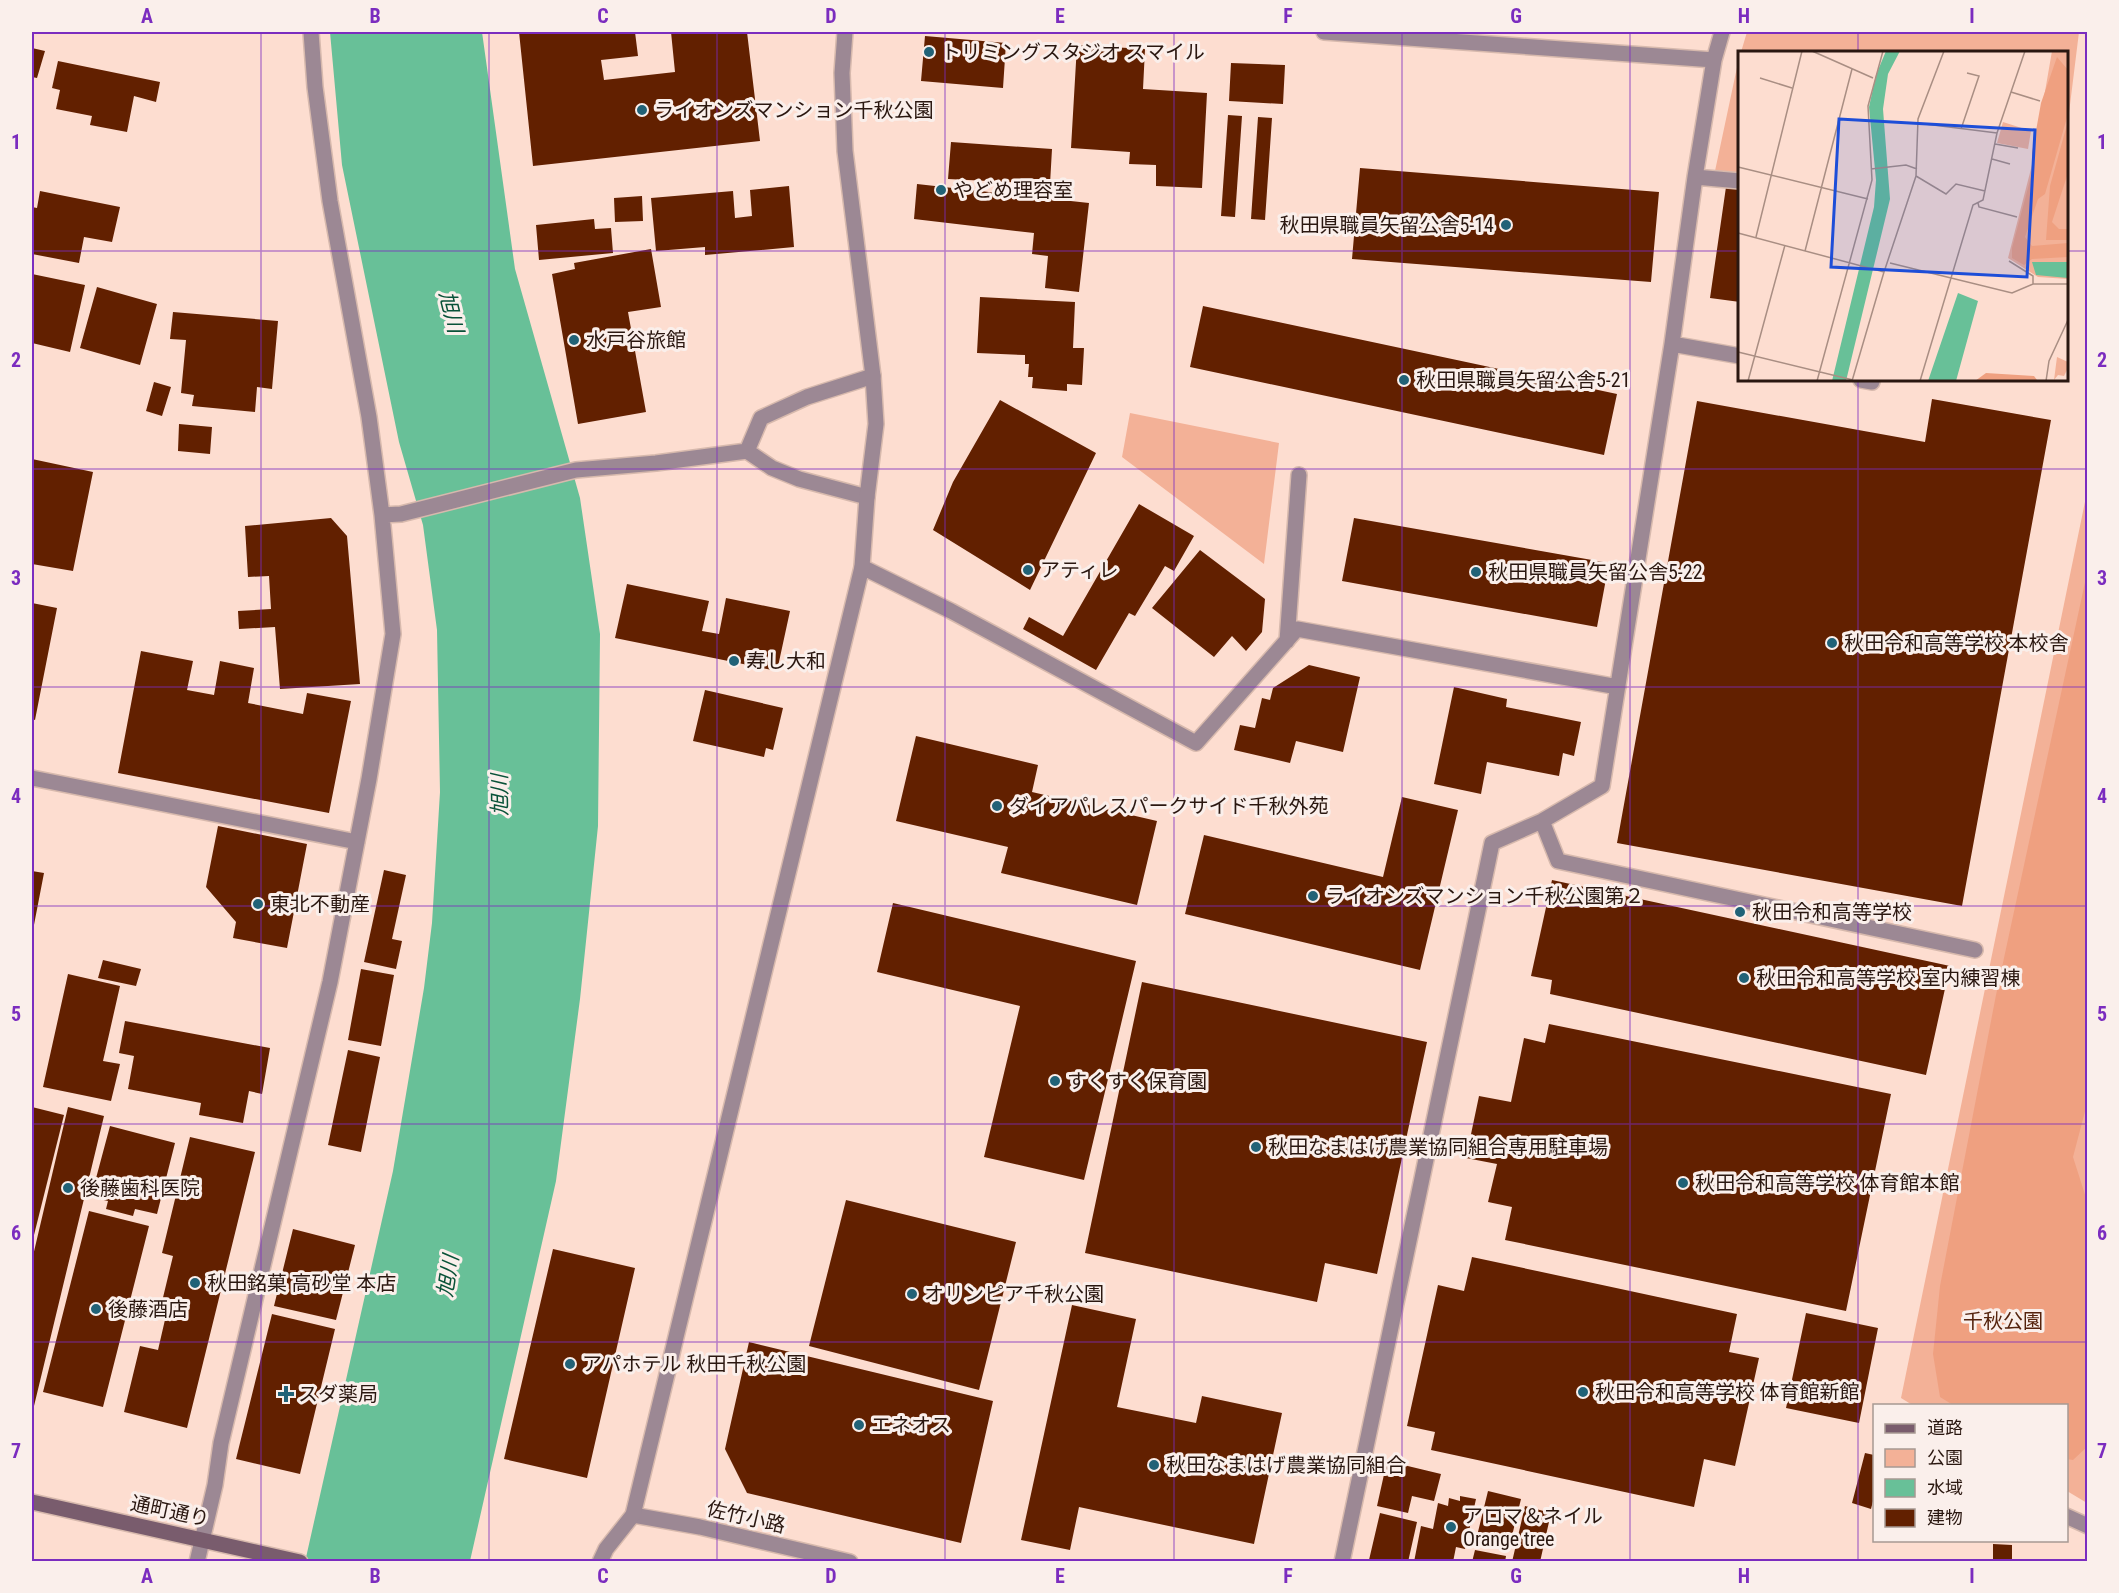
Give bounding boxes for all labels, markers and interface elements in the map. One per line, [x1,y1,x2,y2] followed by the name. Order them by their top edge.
[141,4,153,28] text: A
[369,4,381,28] text: B
[597,4,609,28] text: C
[825,4,837,28] text: D
[1055,4,1065,28] text: E
[1283,4,1293,28] text: F
[1510,4,1522,28] text: G
[1738,4,1750,28] text: H
[1969,4,1975,28] text: I
[941,40,1205,64] place label: トリミングスタジオ スマイル
[922,45,936,59] marker: トリミングスタジオ スマイル
[1738,51,2068,381] inset map
[654,98,934,122] place label: ライオンズマンション千秋公園
[635,103,649,117] marker: ライオンズマンション千秋公園
[11,130,21,154] text: 1
[2097,130,2107,154] text: 1
[953,178,1073,202] place label: やどめ理容室
[934,183,948,197] marker: やどめ理容室
[1279,213,1494,237] place label: 秋田県職員矢留公舎5-14
[1499,218,1513,232] marker: 秋田県職員矢留公舎5-14
[434,289,468,337] water label: 旭川
[586,328,686,352] place label: 水戸谷旅館
[567,333,581,347] marker: 水戸谷旅館
[11,348,21,372] text: 2
[2097,348,2107,372] text: 2
[1416,368,1631,392] place label: 秋田県職員矢留公舎5-21
[1397,373,1411,387] marker: 秋田県職員矢留公舎5-21
[1040,558,1119,582] place label: アティレ
[1488,560,1703,584] place label: 秋田県職員矢留公舎5-22
[1021,563,1035,577] marker: アティレ
[1469,565,1483,579] marker: 秋田県職員矢留公舎5-22
[11,566,21,590] text: 3
[2097,566,2107,590] text: 3
[1844,631,2069,655] place label: 秋田令和高等学校 本校舎
[1825,636,1839,650] marker: 秋田令和高等学校 本校舎
[746,649,826,673] place label: 寿し大和
[727,654,741,668] marker: 寿し大和
[488,772,512,816] water label: 旭川
[11,784,21,808] text: 4
[2097,784,2107,808] text: 4
[1009,794,1329,818] place label: ダイアパレスパークサイド千秋外苑
[990,799,1004,813] marker: ダイアパレスパークサイド千秋外苑
[1325,884,1645,908] place label: ライオンズマンション千秋公園第２
[1306,889,1320,903] marker: ライオンズマンション千秋公園第２
[270,892,370,916] place label: 東北不動産
[251,897,265,911] marker: 東北不動産
[1752,900,1912,924] place label: 秋田令和高等学校
[1733,905,1747,919] marker: 秋田令和高等学校
[1756,966,2021,990] place label: 秋田令和高等学校 室内練習棟
[1737,971,1751,985] marker: 秋田令和高等学校 室内練習棟
[11,1002,21,1026] text: 5
[2097,1002,2107,1026] text: 5
[1067,1069,1207,1093] place label: すくすく保育園
[1048,1074,1062,1088] marker: すくすく保育園
[1268,1135,1608,1159] place label: 秋田なまはげ農業協同組合専用駐車場
[1249,1140,1263,1154] marker: 秋田なまはげ農業協同組合専用駐車場
[1695,1171,1960,1195] place label: 秋田令和高等学校 体育館本館
[80,1176,200,1200] place label: 後藤歯科医院
[1676,1176,1690,1190] marker: 秋田令和高等学校 体育館本館
[61,1181,75,1195] marker: 後藤歯科医院
[11,1221,21,1245] text: 6
[2097,1221,2107,1245] text: 6
[433,1251,463,1299] water label: 旭川
[207,1271,396,1295] place label: 秋田銘菓 高砂堂 本店
[188,1276,202,1290] marker: 秋田銘菓 高砂堂 本店
[924,1282,1104,1306] place label: オリンピア千秋公園
[905,1287,919,1301] marker: オリンピア千秋公園
[108,1297,188,1321] place label: 後藤酒店
[89,1302,103,1316] marker: 後藤酒店
[1963,1309,2043,1333] park label: 千秋公園
[582,1352,806,1376] place label: アパホテル 秋田千秋公園
[563,1357,577,1371] marker: アパホテル 秋田千秋公園
[1595,1380,1860,1404] place label: 秋田令和高等学校 体育館新館
[298,1382,378,1406] place label: スダ薬局
[1576,1385,1590,1399] marker: 秋田令和高等学校 体育館新館
[279,1387,293,1401] marker: スダ薬局
[1873,1404,2068,1542] legend
[871,1413,951,1437] place label: エネオス
[1927,1417,1963,1438] text: 道路
[852,1418,866,1432] marker: エネオス
[11,1439,21,1463] text: 7
[2097,1439,2107,1463] text: 7
[1927,1447,1963,1468] text: 公園
[1166,1453,1406,1477] place label: 秋田なまはげ農業協同組合
[1147,1458,1161,1472] marker: 秋田なまはげ農業協同組合
[1927,1477,1963,1498] text: 水域
[128,1491,212,1531] street label: 通町通り
[704,1496,788,1538] street label: 佐竹小路
[1463,1504,1603,1551] place label: アロマ＆ネイル Orange tree
[1927,1507,1963,1528] text: 建物
[1444,1520,1458,1534] marker: アロマ＆ネイル Orange tree
[141,1564,153,1588] text: A
[369,1564,381,1588] text: B
[597,1564,609,1588] text: C
[825,1564,837,1588] text: D
[1055,1564,1065,1588] text: E
[1283,1564,1293,1588] text: F
[1510,1564,1522,1588] text: G
[1738,1564,1750,1588] text: H
[1969,1564,1975,1588] text: I

